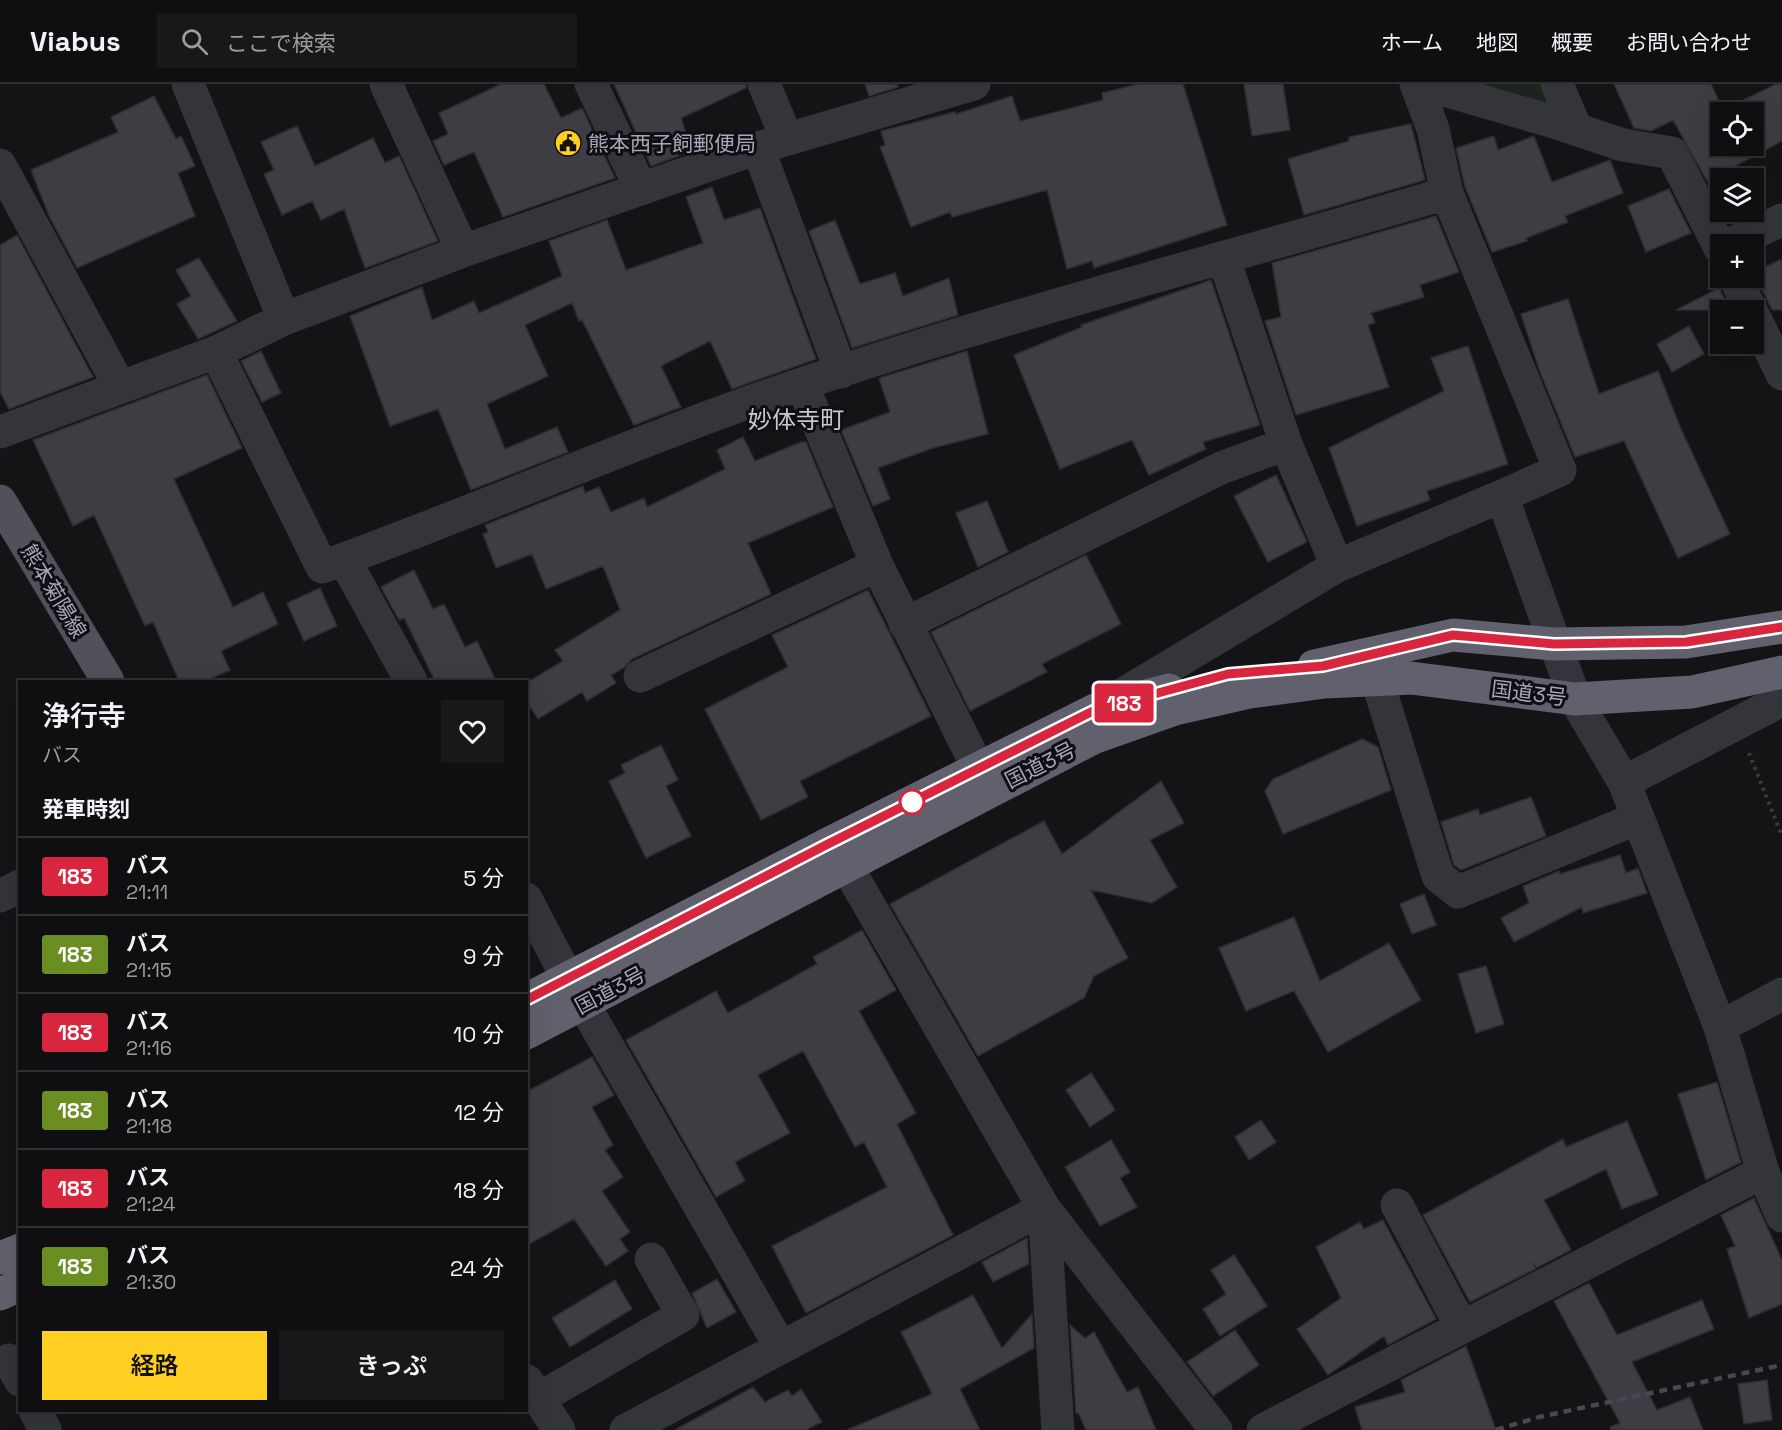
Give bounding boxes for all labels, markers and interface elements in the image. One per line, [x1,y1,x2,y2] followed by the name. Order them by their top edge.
[157,14,577,68] search box
[30,23,121,59] text: Viabus
[178,25,211,58] icon: search
[226,29,336,57] text: ここで検索
[1381,29,1443,56] text: ホーム
[1476,29,1518,56] text: 地図
[1551,29,1593,56] text: 概要
[1626,29,1752,56] text: お問い合わせ
[1710,102,1764,354] map controls
[1710,102,1764,156] button: locate
[553,128,583,158] public building icon: 熊本西子飼郵便局
[588,130,756,157] place label: 熊本西子飼郵便局
[1710,168,1764,222] button: layers
[1710,234,1764,288] button: +
[1710,300,1764,354] button: −
[748,404,844,435] district label: 妙体寺町
[15,539,93,643] street label: 熊本菊陽線
[1490,675,1568,711] street label: 国道3号
[1090,684,1158,722] line badge: 183
[1107,690,1141,717] text: 183
[42,698,126,734] text: 浄行寺
[441,700,504,763] button: heart
[1000,736,1080,794] street label: 国道3号
[42,742,82,768] text: バス
[899,789,925,815] unlabelled marker
[42,795,130,823] text: 発車時刻
[126,851,170,879] text: バス
[58,863,92,890] text: 183
[463,864,504,892] text: 5 分
[126,879,168,905] text: 21:11
[126,929,170,957] text: バス
[58,941,92,968] text: 183
[463,942,504,970] text: 9 分
[126,957,172,983] text: 21:15
[570,960,650,1020] street label: 国道3号
[126,1007,170,1035] text: バス
[58,1019,92,1046] text: 183
[453,1020,504,1048] text: 10 分
[126,1035,172,1061] text: 21:16
[126,1085,170,1113] text: バス
[58,1097,92,1124] text: 183
[454,1098,504,1126] text: 12 分
[126,1113,172,1139] text: 21:18
[126,1163,170,1191] text: バス
[58,1175,92,1202] text: 183
[453,1176,504,1204] text: 18 分
[126,1191,175,1217] text: 21:24
[126,1241,170,1269] text: バス
[58,1253,92,1280] text: 183
[450,1254,504,1282] text: 24 分
[126,1269,176,1295] text: 21:30
[42,1331,267,1400] button: 経路
[279,1331,504,1400] button: きっぷ

